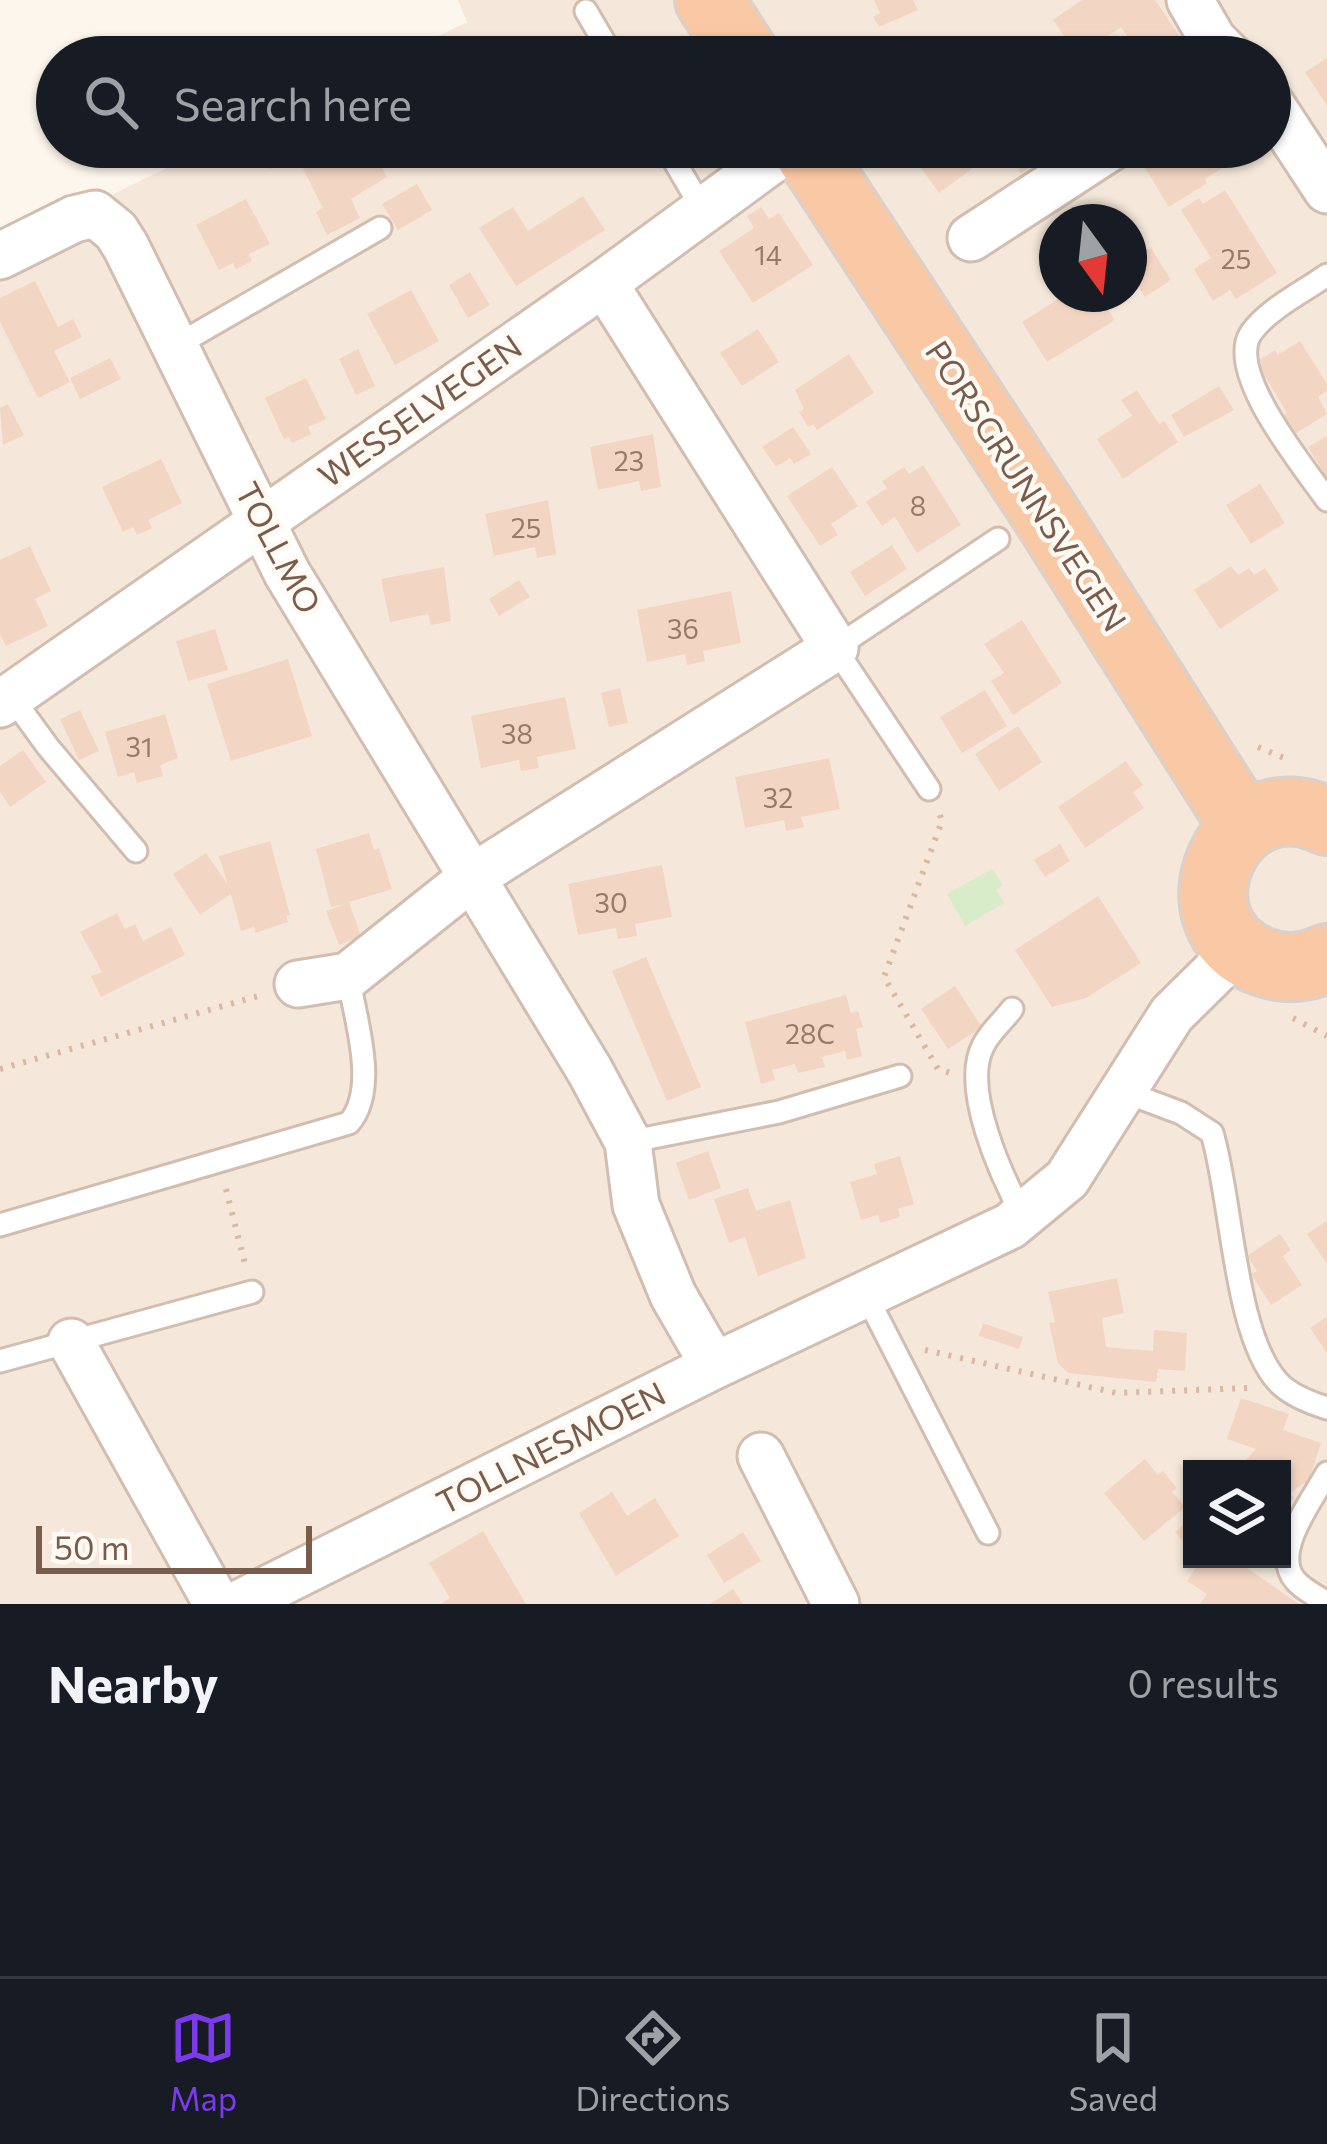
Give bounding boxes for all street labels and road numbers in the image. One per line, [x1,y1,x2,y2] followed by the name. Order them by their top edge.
[310,325,529,495] street label: WESSELVEGEN
[918,332,1137,638] street label: PORSGRUNNSVEGEN
[228,475,331,620] street label: TOLLMO
[429,1371,671,1522] street label: TOLLNESMOEN

